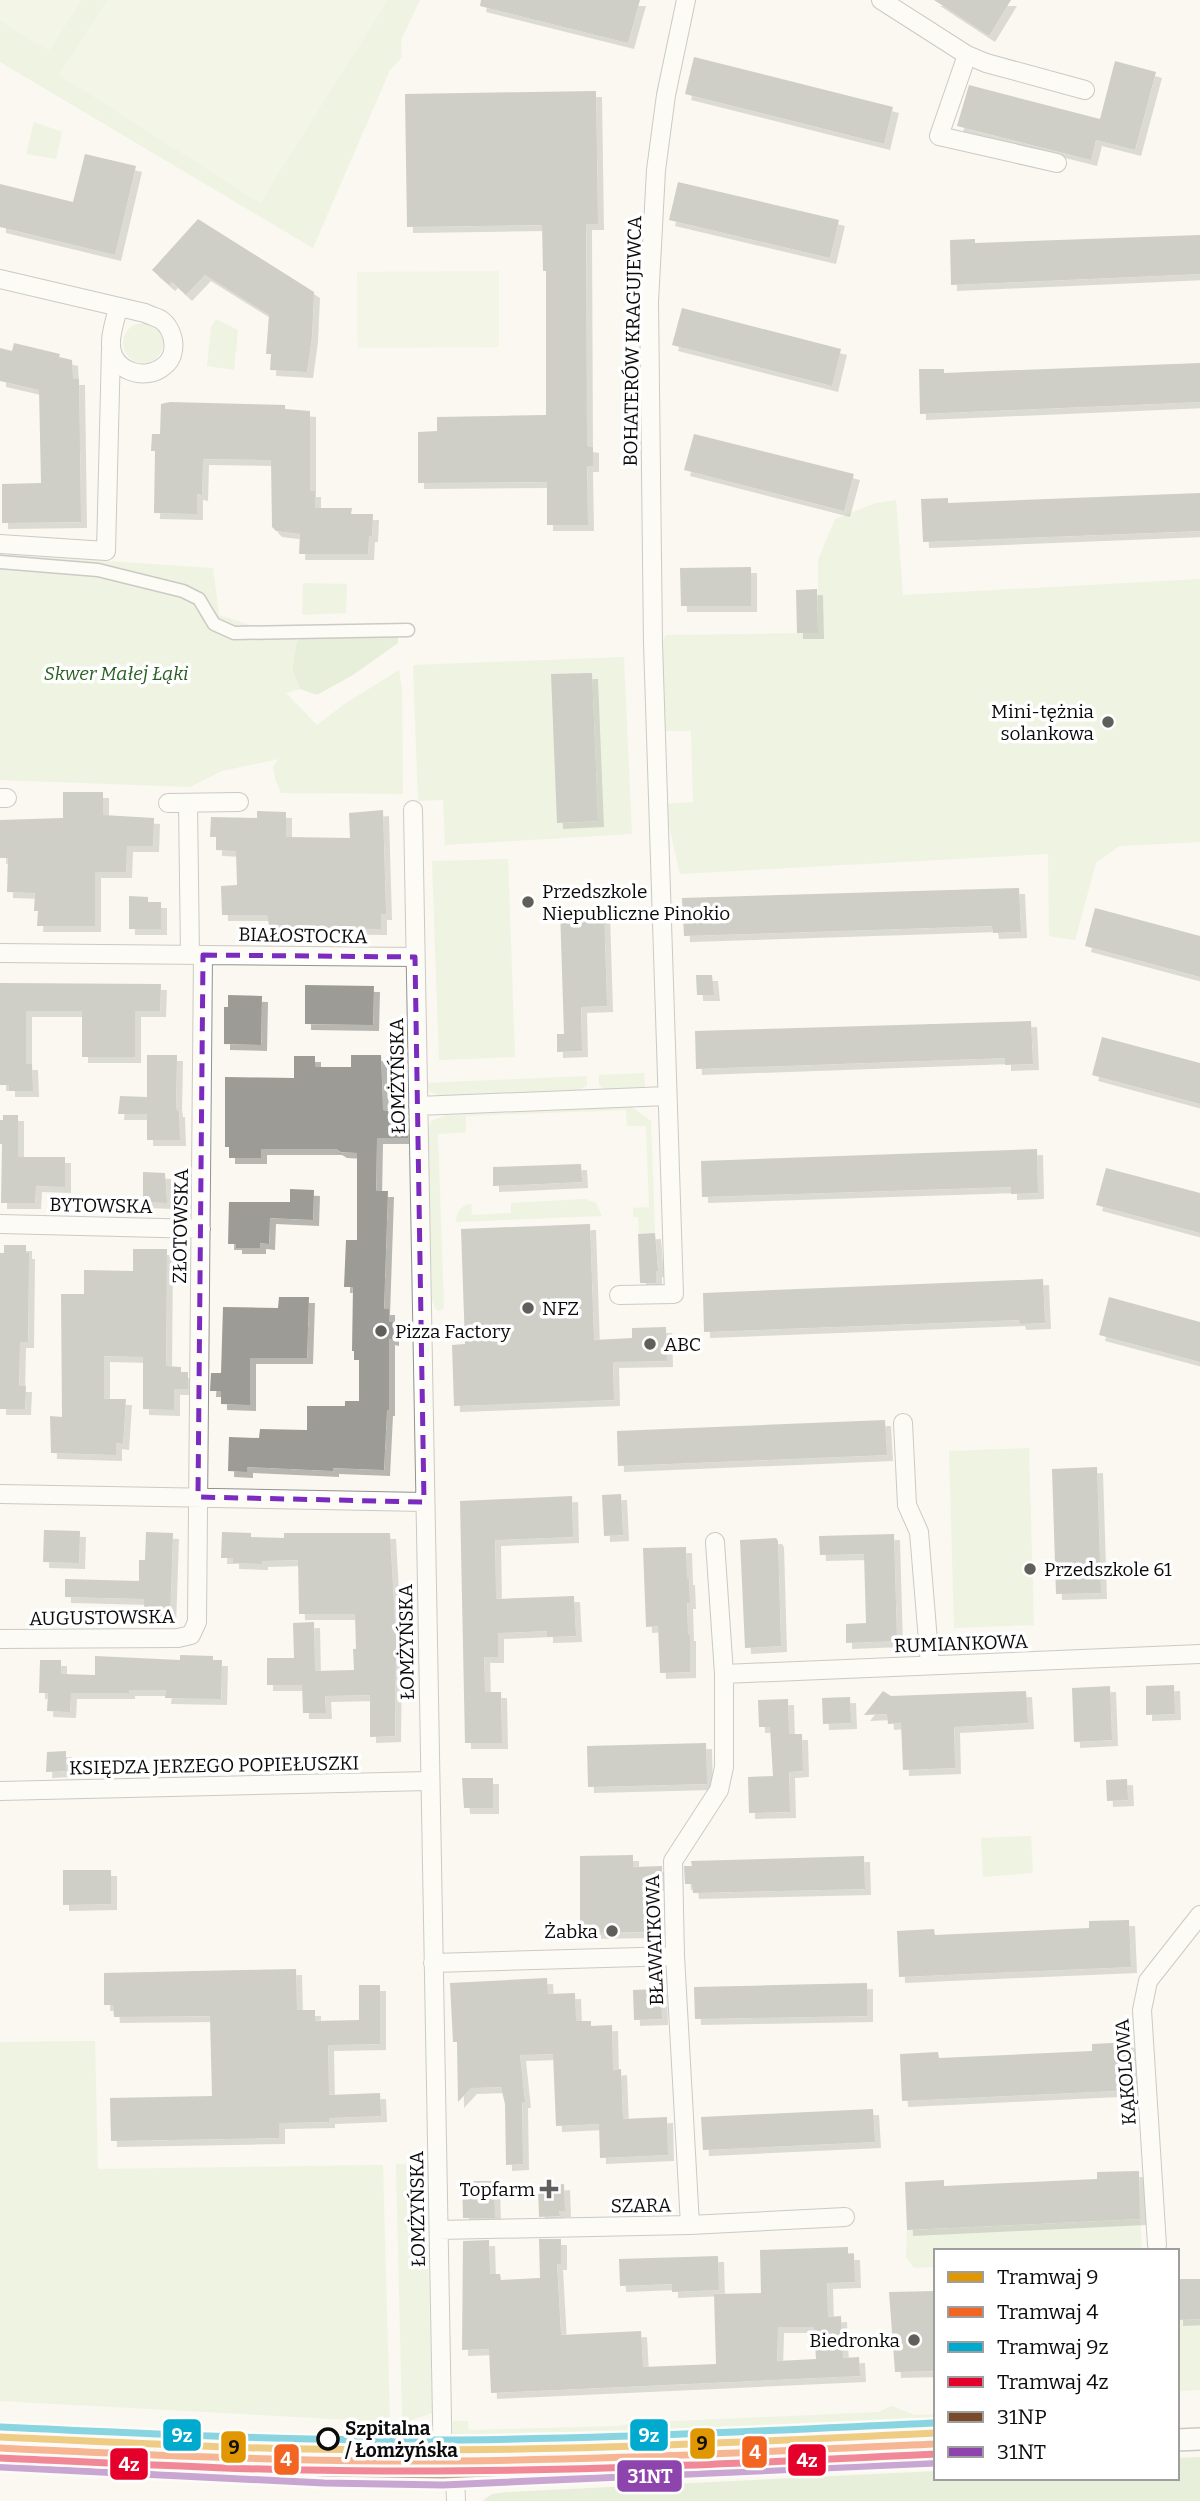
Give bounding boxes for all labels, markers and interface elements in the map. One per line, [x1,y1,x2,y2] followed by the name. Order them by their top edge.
[619,215,646,467] street label: BOHATERÓW KRAGUJEWCA
[44,662,188,685] park label: Skwer Małej Łąki
[991,700,1095,745] place label: Mini-tężnia solankowa
[1100,714,1116,730] marker: Mini-tężnia solankowa
[542,880,730,925] place label: Przedszkole Niepubliczne Pinokio
[520,894,536,910] marker: Przedszkole Niepubliczne Pinokio
[238,923,368,948] street label: BIAŁOSTOCKA
[385,1017,410,1134] street label: ŁOMŻYŃSKA
[168,1168,193,1284] street label: ZŁOTOWSKA
[49,1193,153,1218] street label: BYTOWSKA
[542,1297,579,1320] place label: NFZ
[520,1300,536,1316] marker: NFZ
[395,1320,511,1343] place label: Pizza Factory
[373,1323,389,1339] marker: Pizza Factory
[664,1333,701,1356] place label: ABC
[642,1336,658,1352] marker: ABC
[1044,1558,1172,1581] place label: Przedszkole 61
[1022,1561,1038,1577] marker: Przedszkole 61
[394,1583,419,1700] street label: ŁOMŻYŃSKA
[29,1605,176,1630] street label: AUGUSTOWSKA
[894,1630,1029,1657] street label: RUMIANKOWA
[69,1751,359,1780] street label: KSIĘDZA JERZEGO POPIEŁUSZKI
[641,1873,668,2006] street label: BŁAWATKOWA
[544,1920,599,1943] place label: Żabka
[604,1923,620,1939] marker: Żabka
[1110,2017,1141,2126] street label: KĄKOLOWA
[405,2150,430,2267] street label: ŁOMŻYŃSKA
[459,2178,535,2201] place label: Topfarm
[541,2181,557,2197] marker: Topfarm
[610,2193,672,2218] street label: SZARA
[934,2249,1179,2480] legend
[997,2264,1098,2290] text: Tramwaj 9
[997,2299,1098,2325] text: Tramwaj 4
[809,2329,901,2352] place label: Biedronka
[906,2332,922,2348] marker: Biedronka
[997,2334,1109,2360] text: Tramwaj 9z
[997,2369,1109,2395] text: Tramwaj 4z
[997,2404,1047,2430] text: 31NP
[344,2417,458,2462] place label: Szpitalna / Łomżyńska
[162,2418,202,2452] line badge: 9z
[629,2418,669,2452] line badge: 9z
[172,2424,192,2447] text: 9z
[639,2424,659,2447] text: 9z
[689,2427,716,2460] line badge: 9
[317,2428,339,2450] marker: Szpitalna / Łomżyńska
[220,2430,247,2464] line badge: 9
[696,2432,708,2455] text: 9
[741,2435,768,2469] line badge: 4
[228,2436,240,2459] text: 9
[997,2439,1046,2465] text: 31NT
[749,2441,761,2464] text: 4
[273,2443,300,2476] line badge: 4
[787,2443,827,2477] line badge: 4z
[109,2447,149,2481] line badge: 4z
[280,2448,292,2471] text: 4
[796,2449,818,2472] text: 4z
[118,2453,140,2476] text: 4z
[616,2459,683,2493] line badge: 31NT
[627,2465,673,2488] text: 31NT

